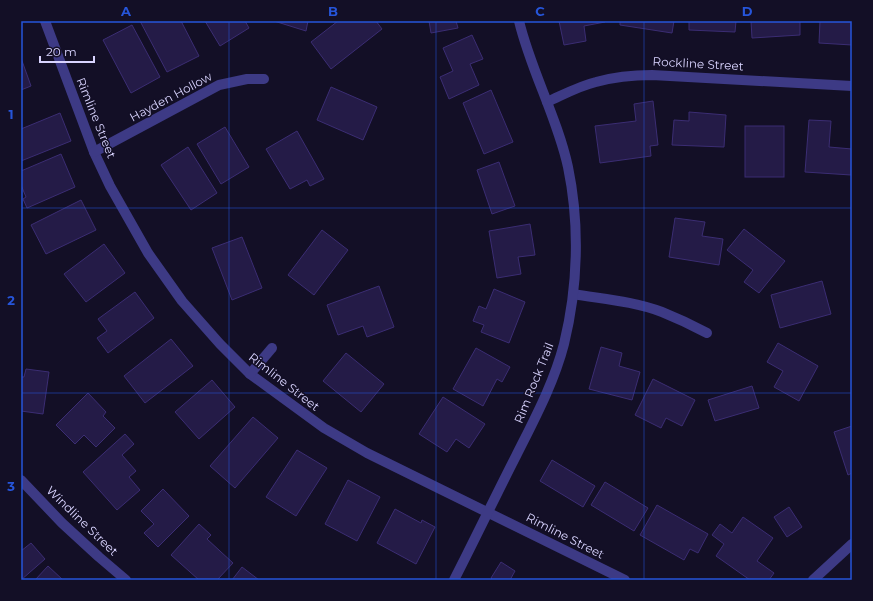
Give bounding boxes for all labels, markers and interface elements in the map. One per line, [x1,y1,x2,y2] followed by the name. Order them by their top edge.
[120,3,132,19] text: A
[328,3,338,19] text: B
[535,3,545,19] text: C
[742,3,753,19] text: D
[40,38,94,64] scale bar
[46,44,77,59] text: 20 m
[652,54,744,73] street label: Rockline Street
[127,68,215,125] street label: Hayden Hollow
[73,75,120,161] street label: Rimline Street
[8,106,14,122] text: 1
[7,292,15,308] text: 2
[511,340,557,425] street label: Rim Rock Trail
[246,349,323,414] street label: Rimline Street
[6,478,15,494] text: 3
[43,483,121,559] street label: Windline Street
[524,509,607,562] street label: Rimline Street

